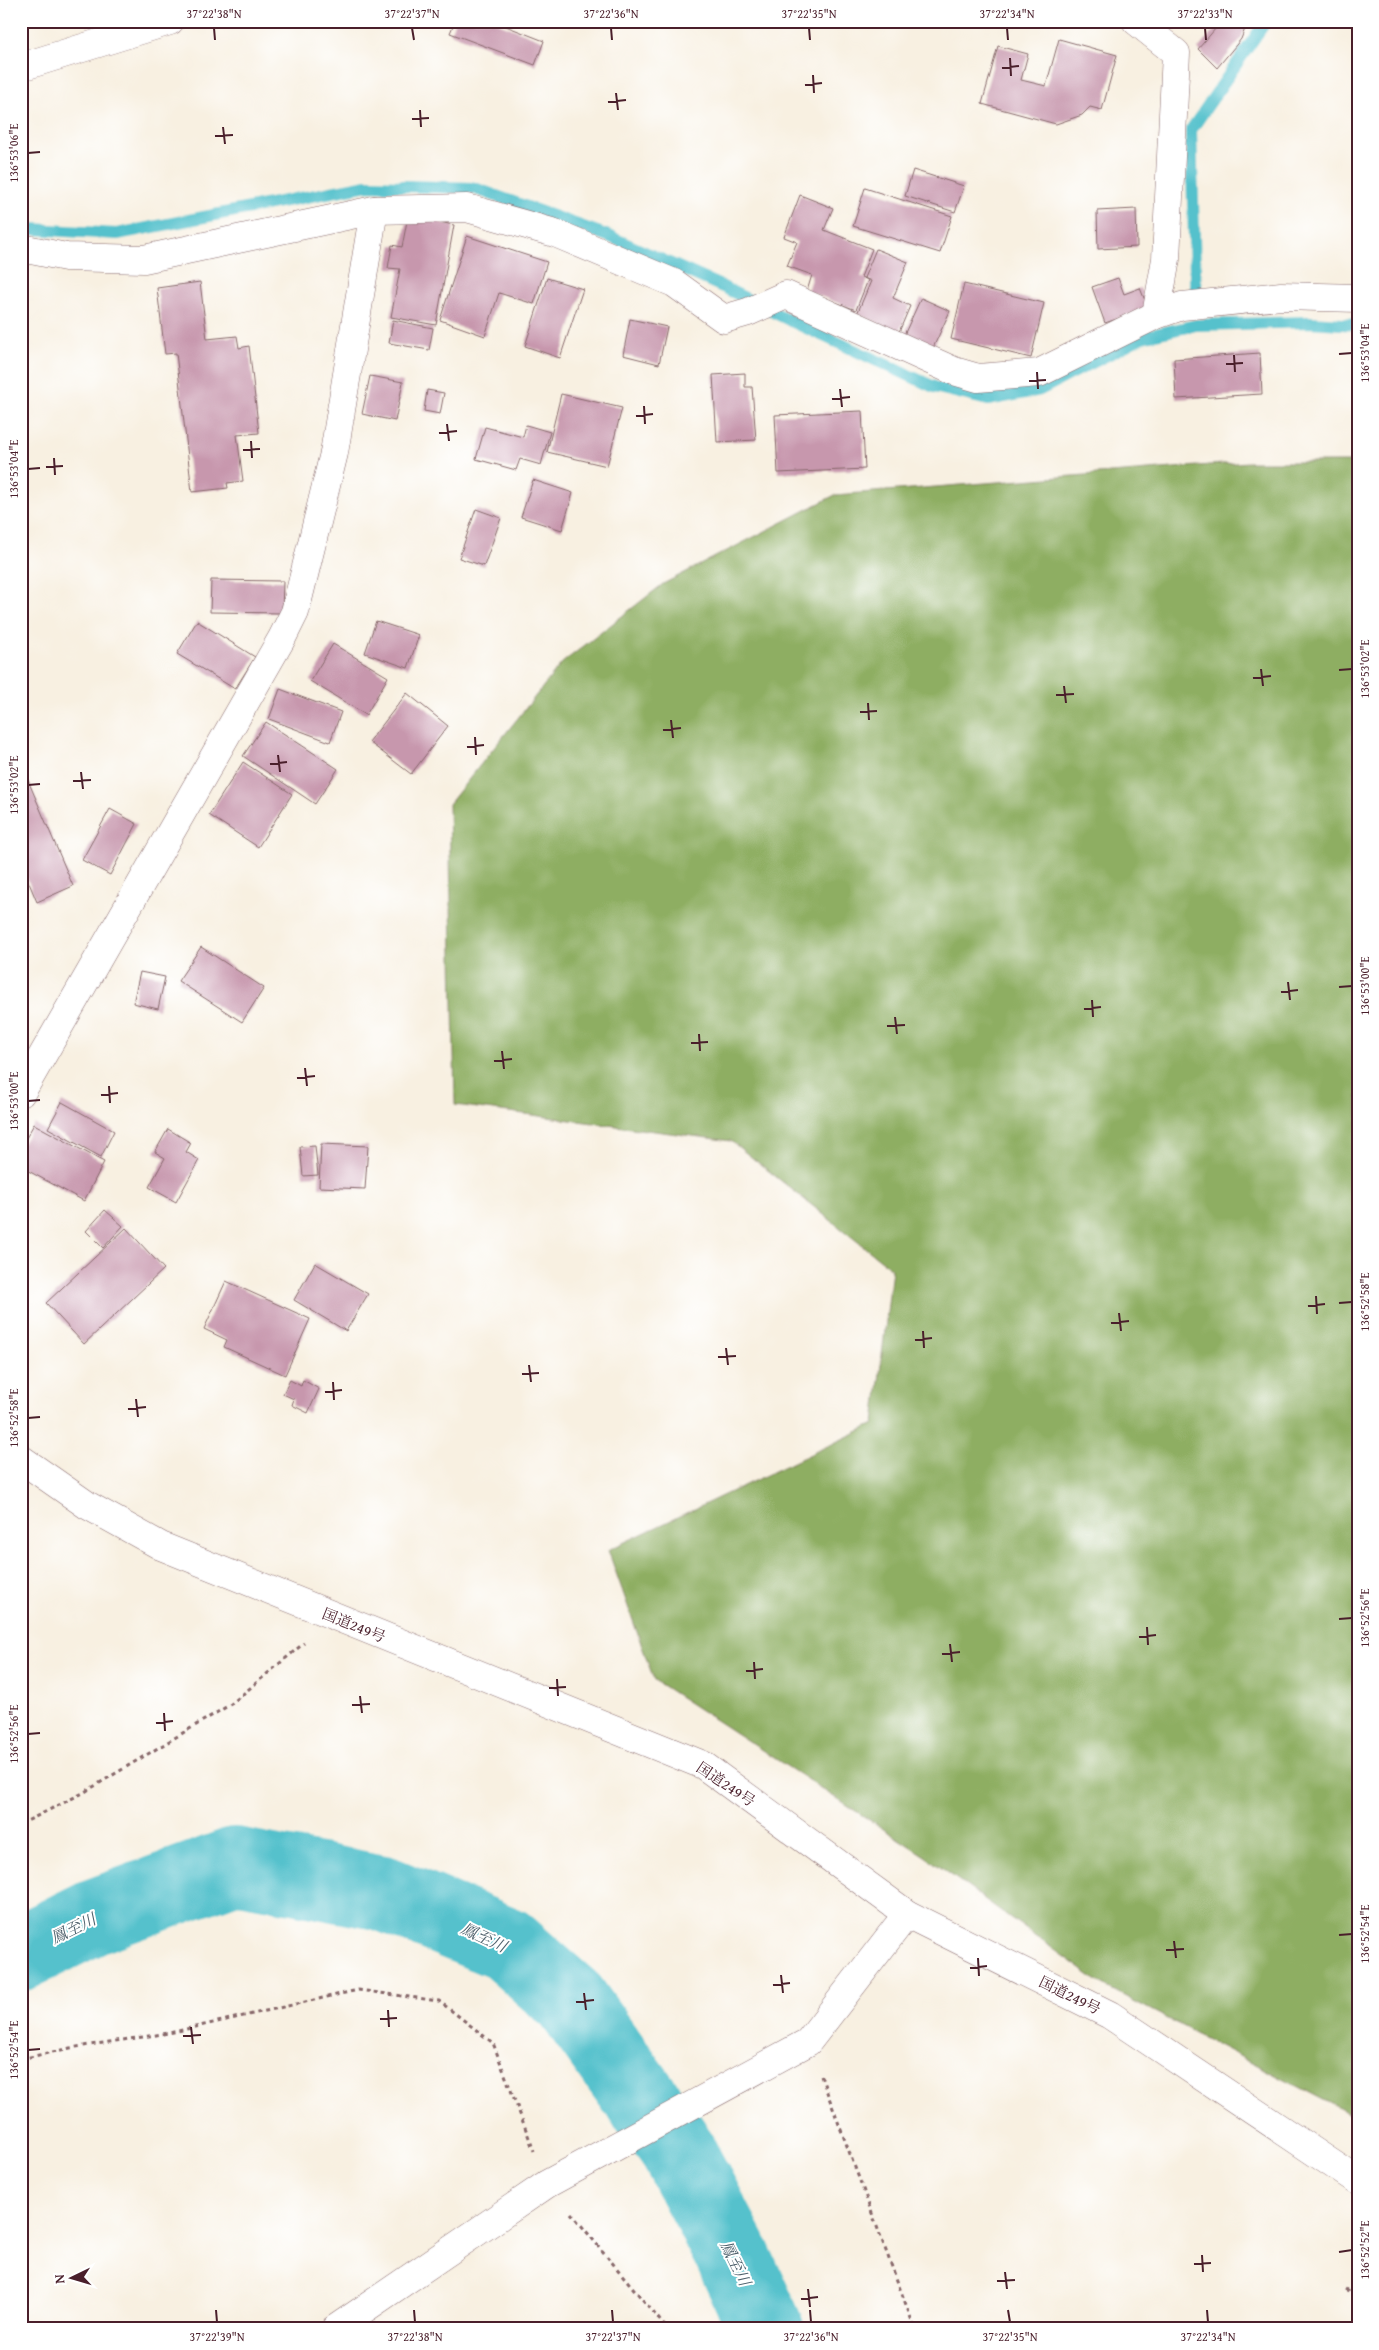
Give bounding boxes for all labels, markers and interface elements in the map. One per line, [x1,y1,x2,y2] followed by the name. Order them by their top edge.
[186,5,242,22] text: 37°22'38"N
[384,5,440,22] text: 37°22'37"N
[583,5,639,22] text: 37°22'36"N
[781,5,837,22] text: 37°22'35"N
[979,5,1035,22] text: 37°22'34"N
[1177,5,1233,22] text: 37°22'33"N
[5,123,22,183] text: 136°53'06"E
[1356,323,1373,383] text: 136°53'04"E
[5,439,22,499] text: 136°53'04"E
[1356,639,1373,699] text: 136°53'02"E
[5,755,22,815] text: 136°53'02"E
[1356,956,1373,1016] text: 136°53'00"E
[5,1071,22,1131] text: 136°53'00"E
[1356,1272,1373,1332] text: 136°52'58"E
[5,1388,22,1448] text: 136°52'58"E
[1356,1588,1373,1648] text: 136°52'56"E
[319,1603,389,1647] street label: 国道249号
[5,1704,22,1764] text: 136°52'56"E
[692,1757,760,1811] street label: 国道249号
[1356,1904,1373,1964] text: 136°52'54"E
[46,1906,102,1949] water label: 鳳至川
[457,1916,513,1959] water label: 鳳至川
[1035,1971,1105,2019] street label: 国道249号
[5,2020,22,2080] text: 136°52'54"E
[1356,2220,1373,2280] text: 136°52'52"E
[715,2236,758,2292] water label: 鳳至川
[48,2252,98,2302] north arrow
[49,2273,69,2285] text: N
[189,2328,245,2345] text: 37°22'39"N
[387,2328,443,2345] text: 37°22'38"N
[585,2328,641,2345] text: 37°22'37"N
[783,2328,839,2345] text: 37°22'36"N
[982,2328,1038,2345] text: 37°22'35"N
[1180,2328,1236,2345] text: 37°22'34"N

